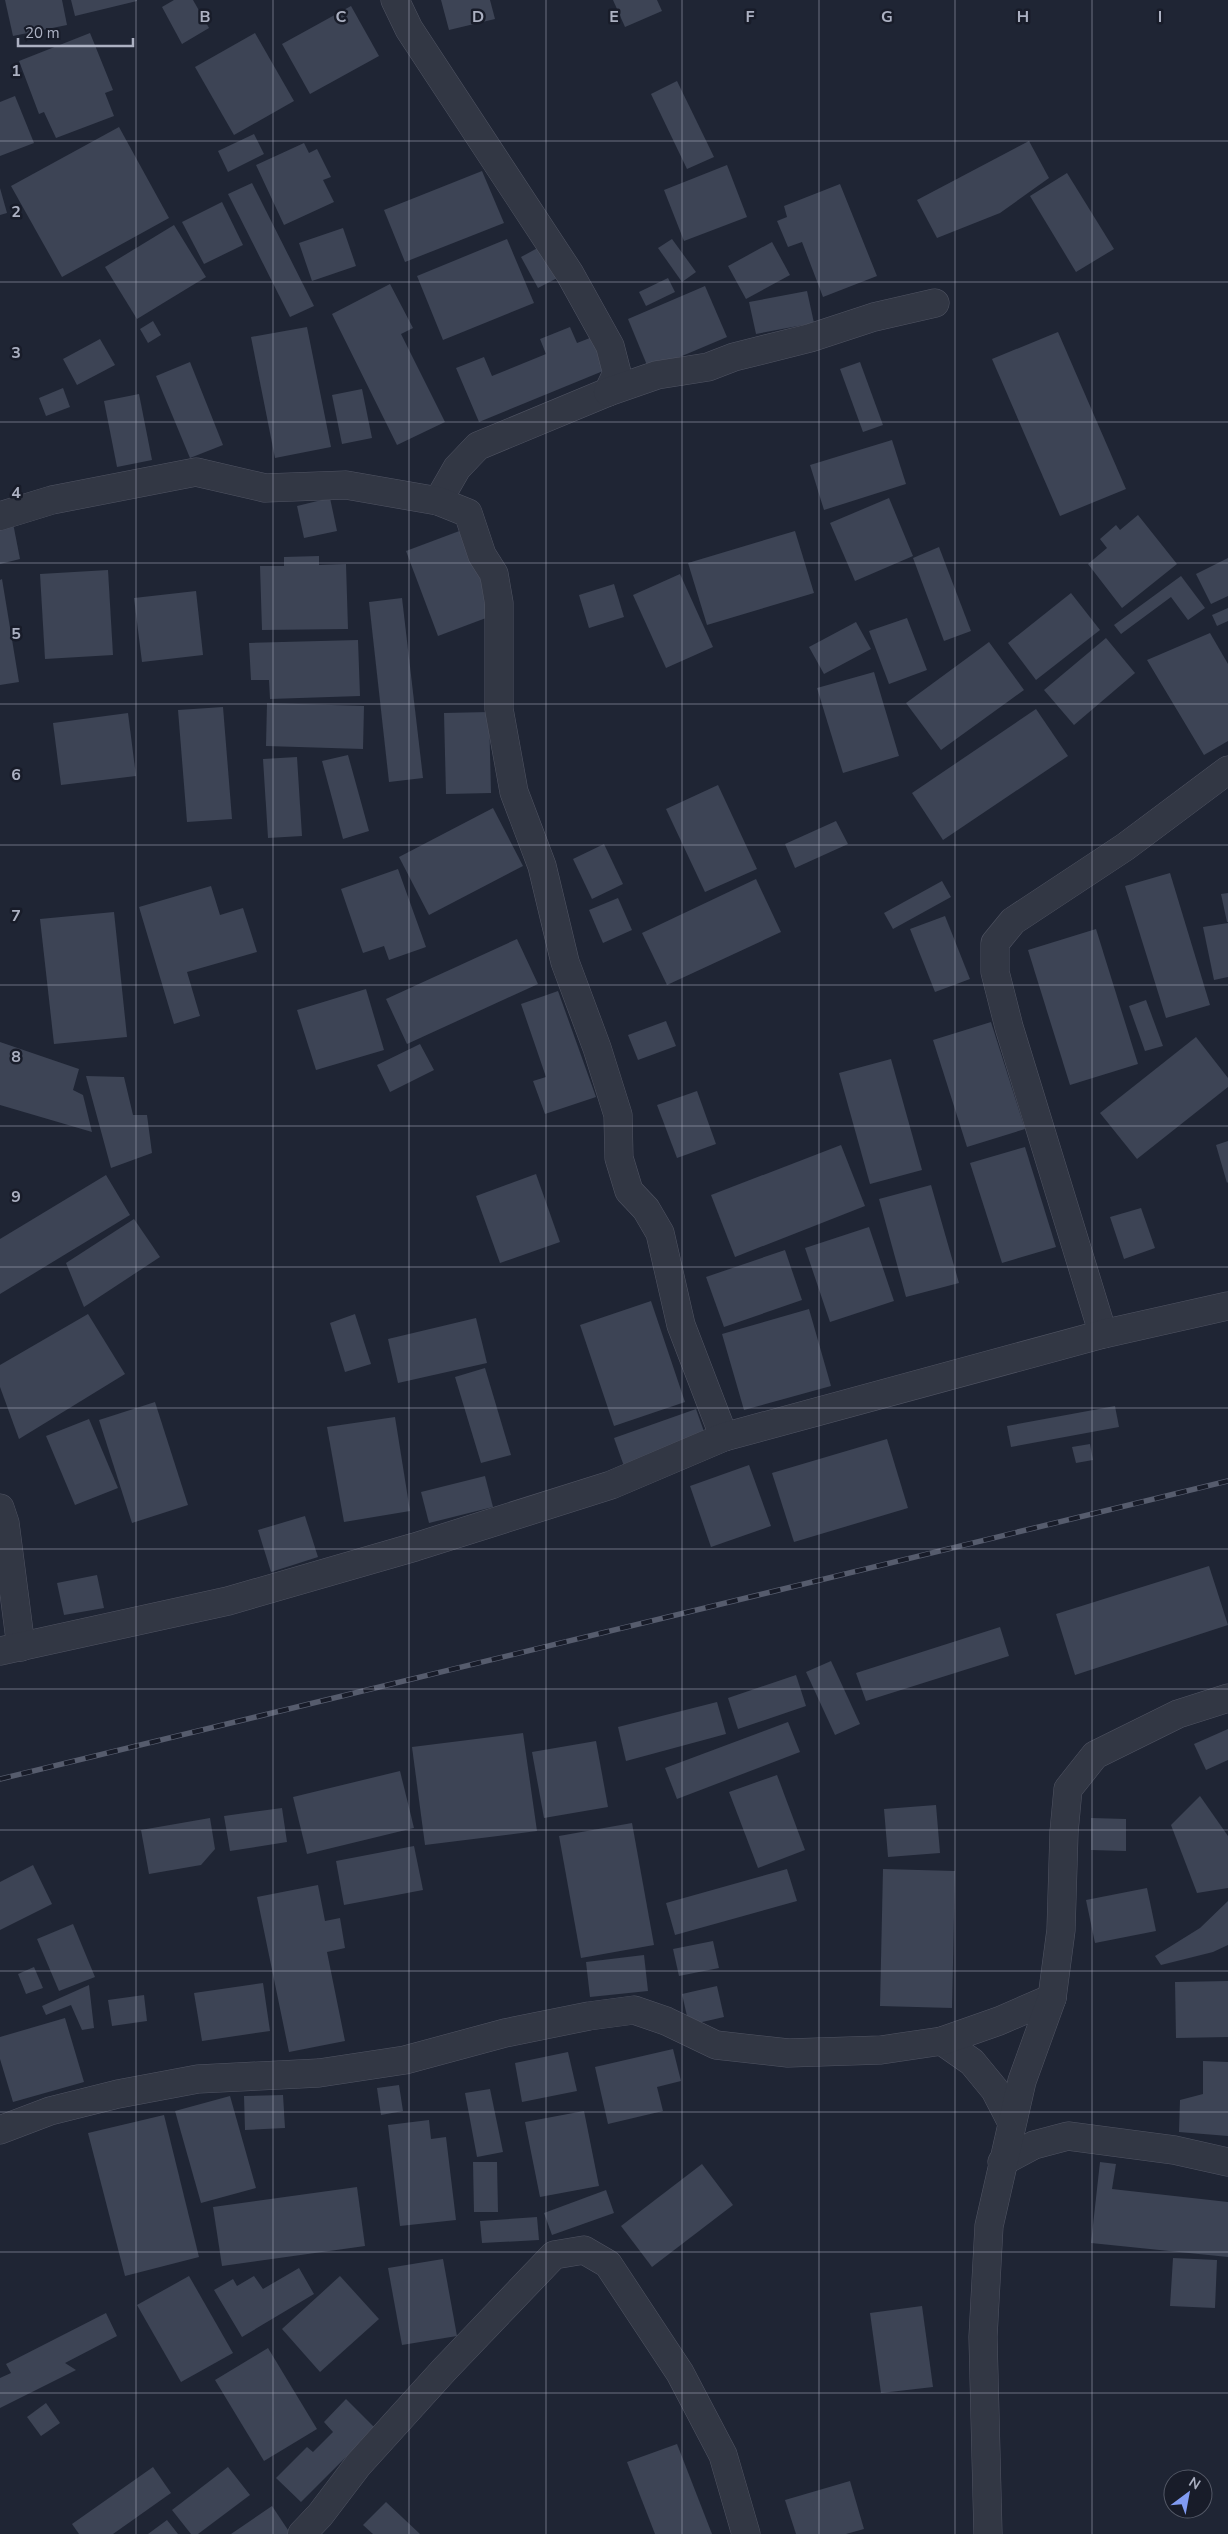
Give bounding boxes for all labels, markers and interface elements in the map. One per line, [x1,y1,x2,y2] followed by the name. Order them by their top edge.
[199,6,211,28] text: B
[336,6,347,28] text: C
[472,6,484,28] text: D
[609,6,619,28] text: E
[746,6,755,28] text: F
[881,6,893,28] text: G
[1017,6,1029,28] text: H
[1158,6,1162,28] text: I
[18,15,132,47] scale bar
[25,23,60,43] text: 20 m
[11,60,21,82] text: 1
[11,201,21,223] text: 2
[11,342,21,364] text: 3
[11,482,21,504] text: 4
[11,623,21,645] text: 5
[11,764,21,786] text: 6
[11,905,21,927] text: 7
[11,1046,21,1068] text: 8
[11,1186,21,1208] text: 9
[1163,2469,1213,2519] north arrow
[1185,2473,1204,2494] text: N

